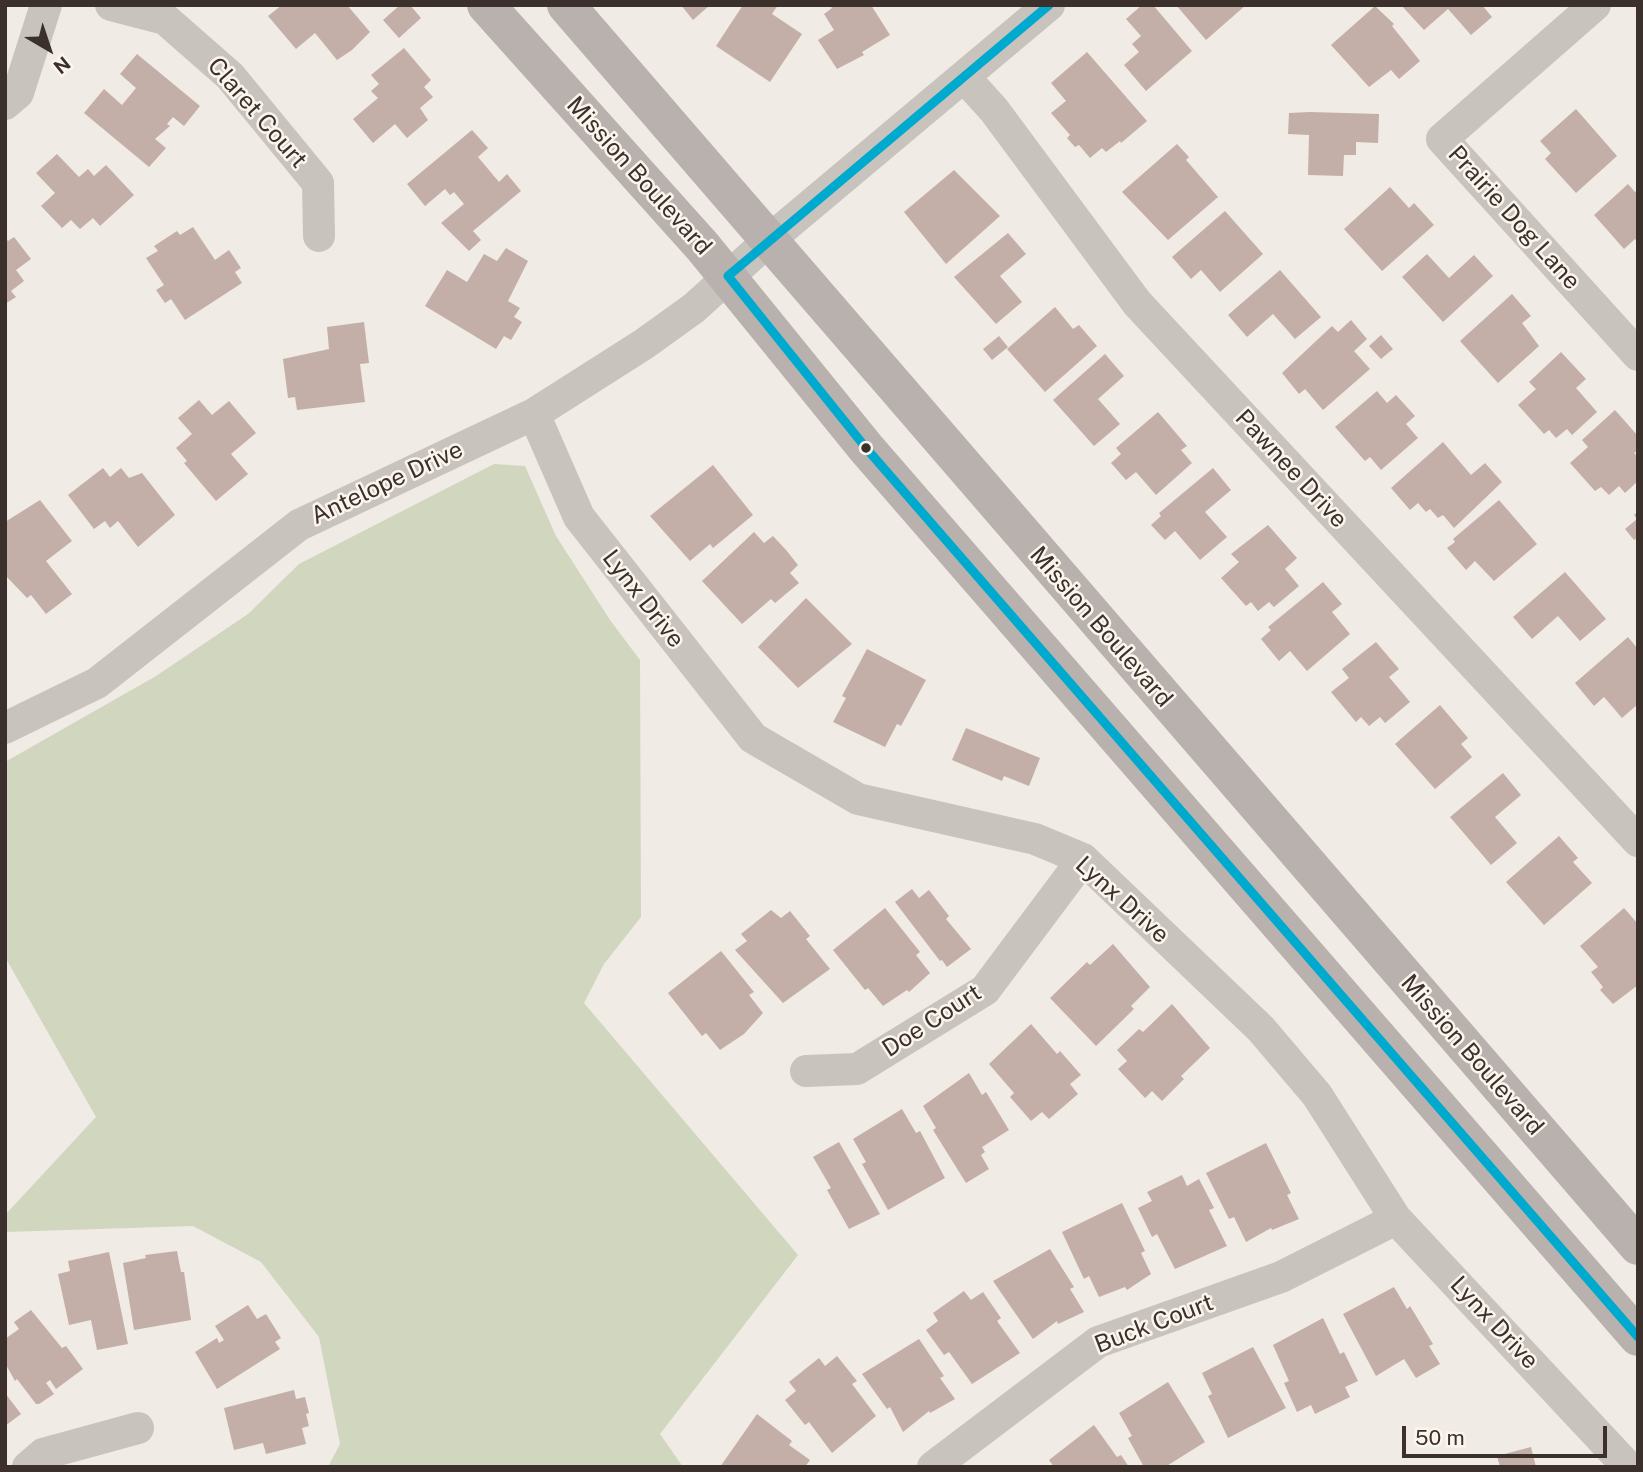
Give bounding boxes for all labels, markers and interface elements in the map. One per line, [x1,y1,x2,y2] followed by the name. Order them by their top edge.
[14,14,84,84] north arrow
[50,52,75,79] text: N
[201,52,313,174] street label: Claret Court
[560,91,718,261] street label: Mission Boulevard
[1442,140,1586,296] street label: Prairie Dog Lane
[1229,404,1353,534] street label: Pawnee Drive
[306,435,468,531] street label: Antelope Drive
[859,441,873,455] unlabelled marker
[1024,541,1178,713] street label: Mission Boulevard
[596,544,690,654] street label: Lynx Drive
[1069,850,1175,950] street label: Lynx Drive
[1395,969,1549,1141] street label: Mission Boulevard
[877,978,987,1064] street label: Doe Court
[1444,1271,1544,1375] street label: Lynx Drive
[1091,1288,1217,1360] street label: Buck Court
[1405,1412,1610,1456] scale bar
[1415,1425,1465,1450] text: 50 m

